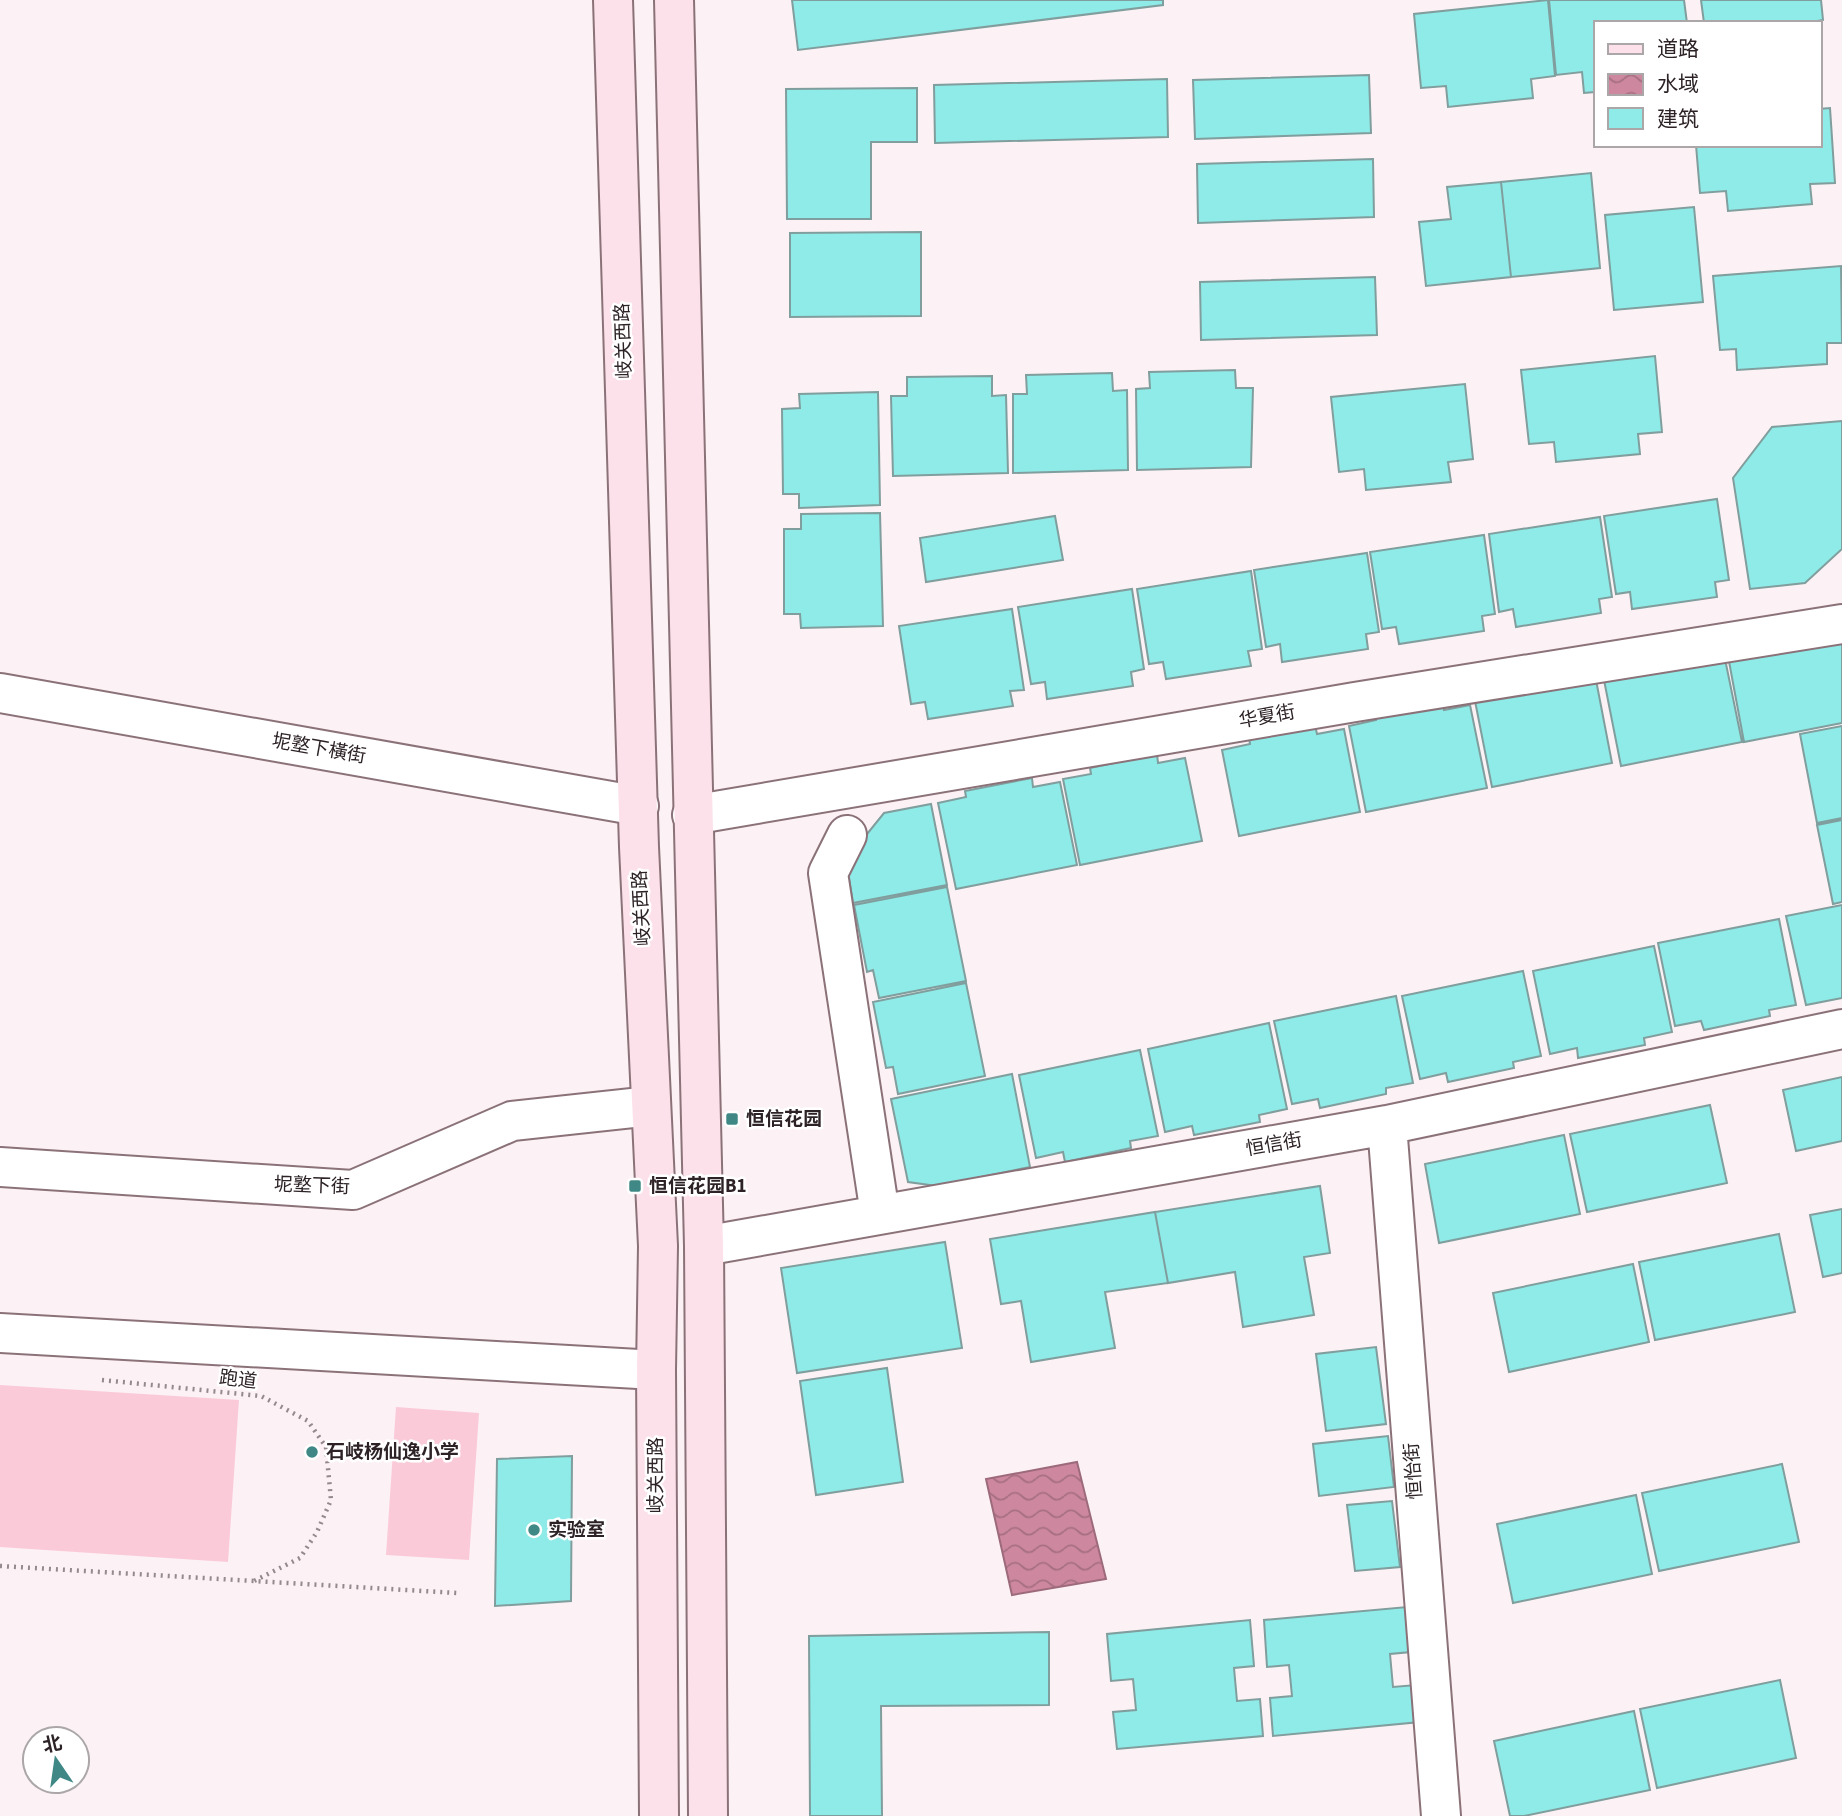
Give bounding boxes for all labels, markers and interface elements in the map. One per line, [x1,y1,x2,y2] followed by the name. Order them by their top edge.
[1594,21,1821,147] legend
[1657,34,1699,64] text: 道路
[1657,69,1699,99] text: 水域
[1657,104,1699,134] text: 建筑
[609,303,639,379] street label: 岐关西路
[1237,699,1297,735] street label: 华夏街
[270,727,368,771] street label: 坭墪下橫街
[627,869,657,947] street label: 岐关西路
[746,1106,822,1133] place label: 恒信花园
[724,1111,740,1127] marker: 恒信花园
[1244,1127,1304,1163] street label: 恒信街
[274,1171,350,1201] street label: 坭墪下街
[649,1173,747,1200] place label: 恒信花园B1
[627,1178,643,1194] marker: 恒信花园B1
[217,1364,259,1396] street label: 跑道
[643,1437,670,1513] street label: 岐关西路
[326,1439,459,1466] place label: 石岐杨仙逸小学
[1399,1442,1429,1500] street label: 恒怡街
[304,1444,320,1460] marker: 石岐杨仙逸小学
[548,1517,605,1544] place label: 实验室
[526,1522,542,1538] marker: 实验室
[21,1725,91,1795] north arrow
[40,1730,65,1760] text: 北

